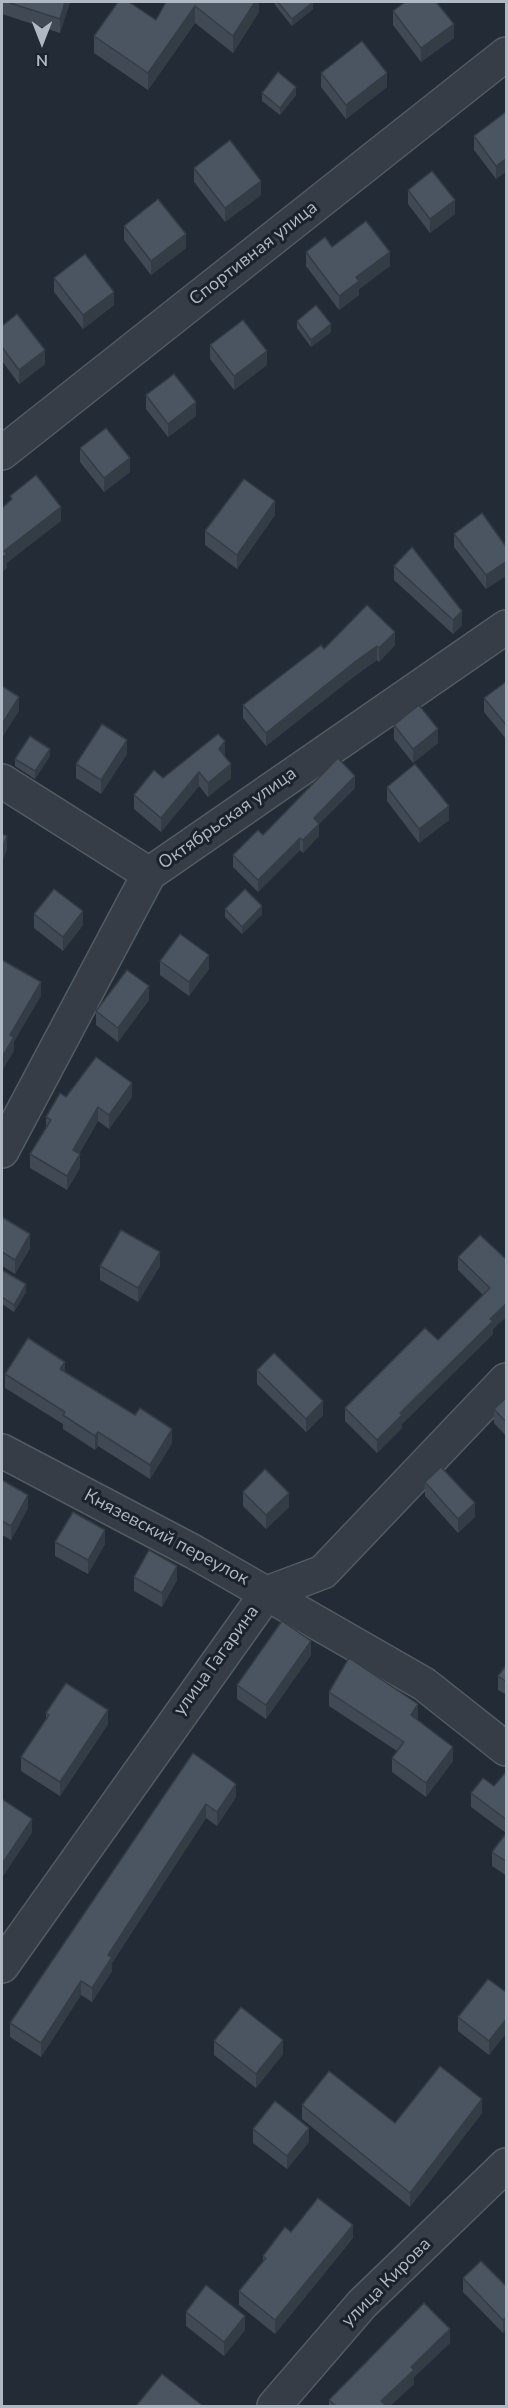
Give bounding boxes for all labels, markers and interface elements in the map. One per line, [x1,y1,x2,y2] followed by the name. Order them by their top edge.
[12,12,72,72] north arrow
[36,49,48,71] text: N
[186,197,322,311] street label: Спортивная улица
[155,763,301,875] street label: Октябрьская улица
[80,1485,252,1591] street label: Князевский переулок
[170,1602,264,1720] street label: улица Гагарина
[338,2234,436,2332] street label: улица Кирова

